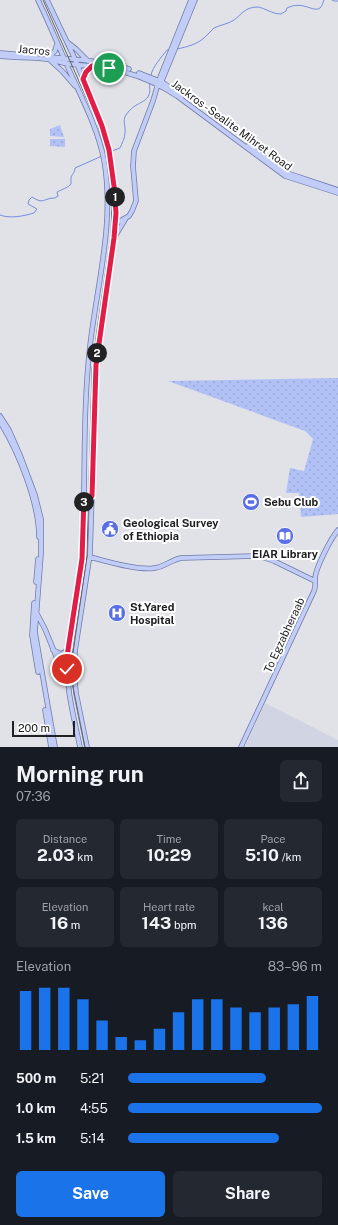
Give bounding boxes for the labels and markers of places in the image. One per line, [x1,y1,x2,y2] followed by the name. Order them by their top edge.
[92,51,126,85] pin
[105,187,125,207] pin: 1
[87,343,107,363] pin: 2
[74,492,94,512] pin: 3
[241,492,261,512] sports icon: Sebu Club
[264,496,319,508] place label: Sebu Club
[123,517,219,542] place label: Geological Survey of Ethiopia
[100,519,120,539] public building icon: Geological Survey of Ethiopia
[275,526,295,546] library icon: EIAR Library
[252,548,319,560] place label: EIAR Library
[130,601,175,626] place label: St.Yared Hospital
[107,603,127,623] hospital icon: St.Yared Hospital
[50,652,84,686] pin

